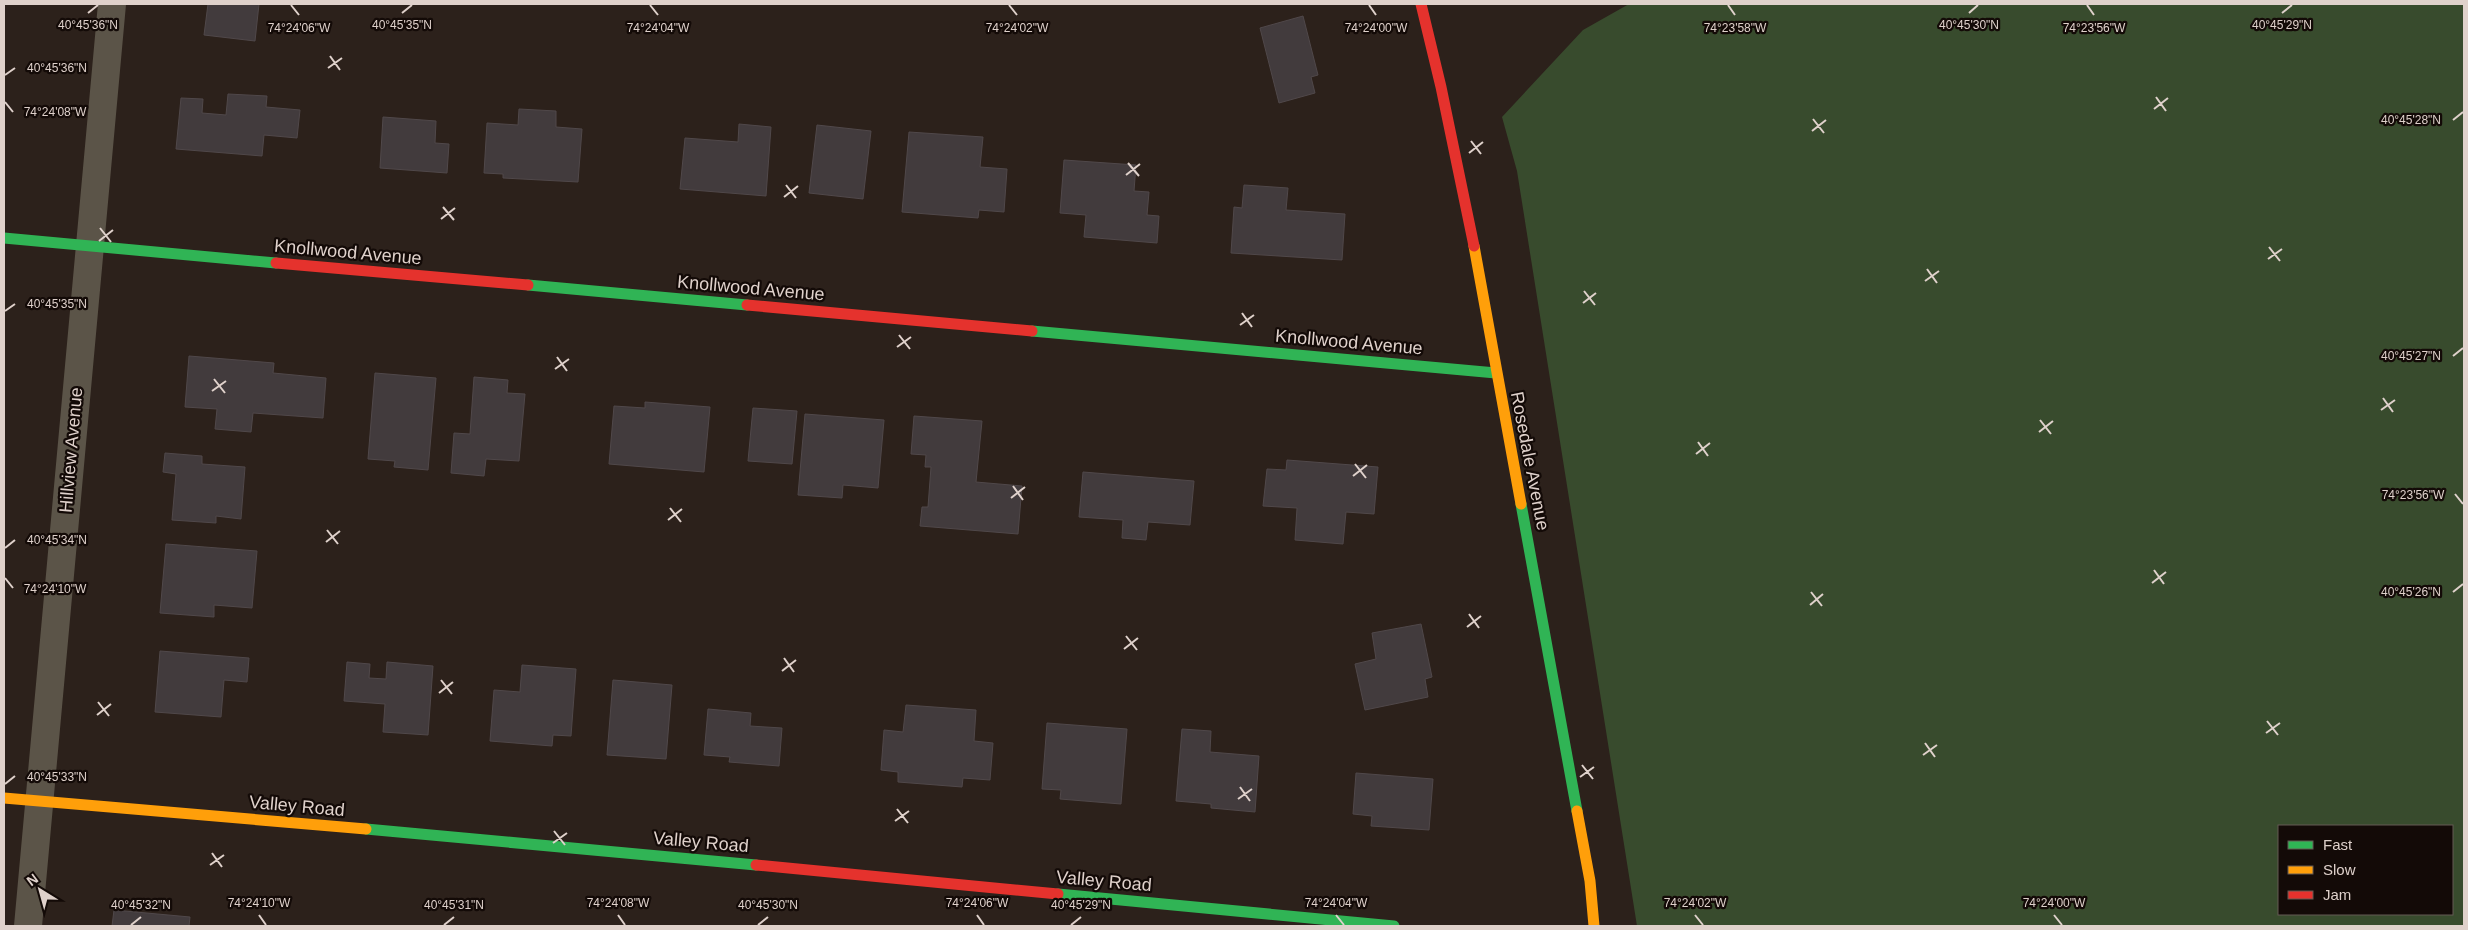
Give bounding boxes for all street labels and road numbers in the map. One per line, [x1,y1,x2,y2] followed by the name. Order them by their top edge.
[274,236,422,268] street label: Knollwood Avenue
[677,272,825,304] street label: Knollwood Avenue
[1275,326,1423,358] street label: Knollwood Avenue
[56,386,86,514] street label: Hillview Avenue
[1507,390,1553,532] street label: Rosedale Avenue
[248,792,346,820] street label: Valley Road
[652,828,750,856] street label: Valley Road
[1055,867,1153,895] street label: Valley Road

